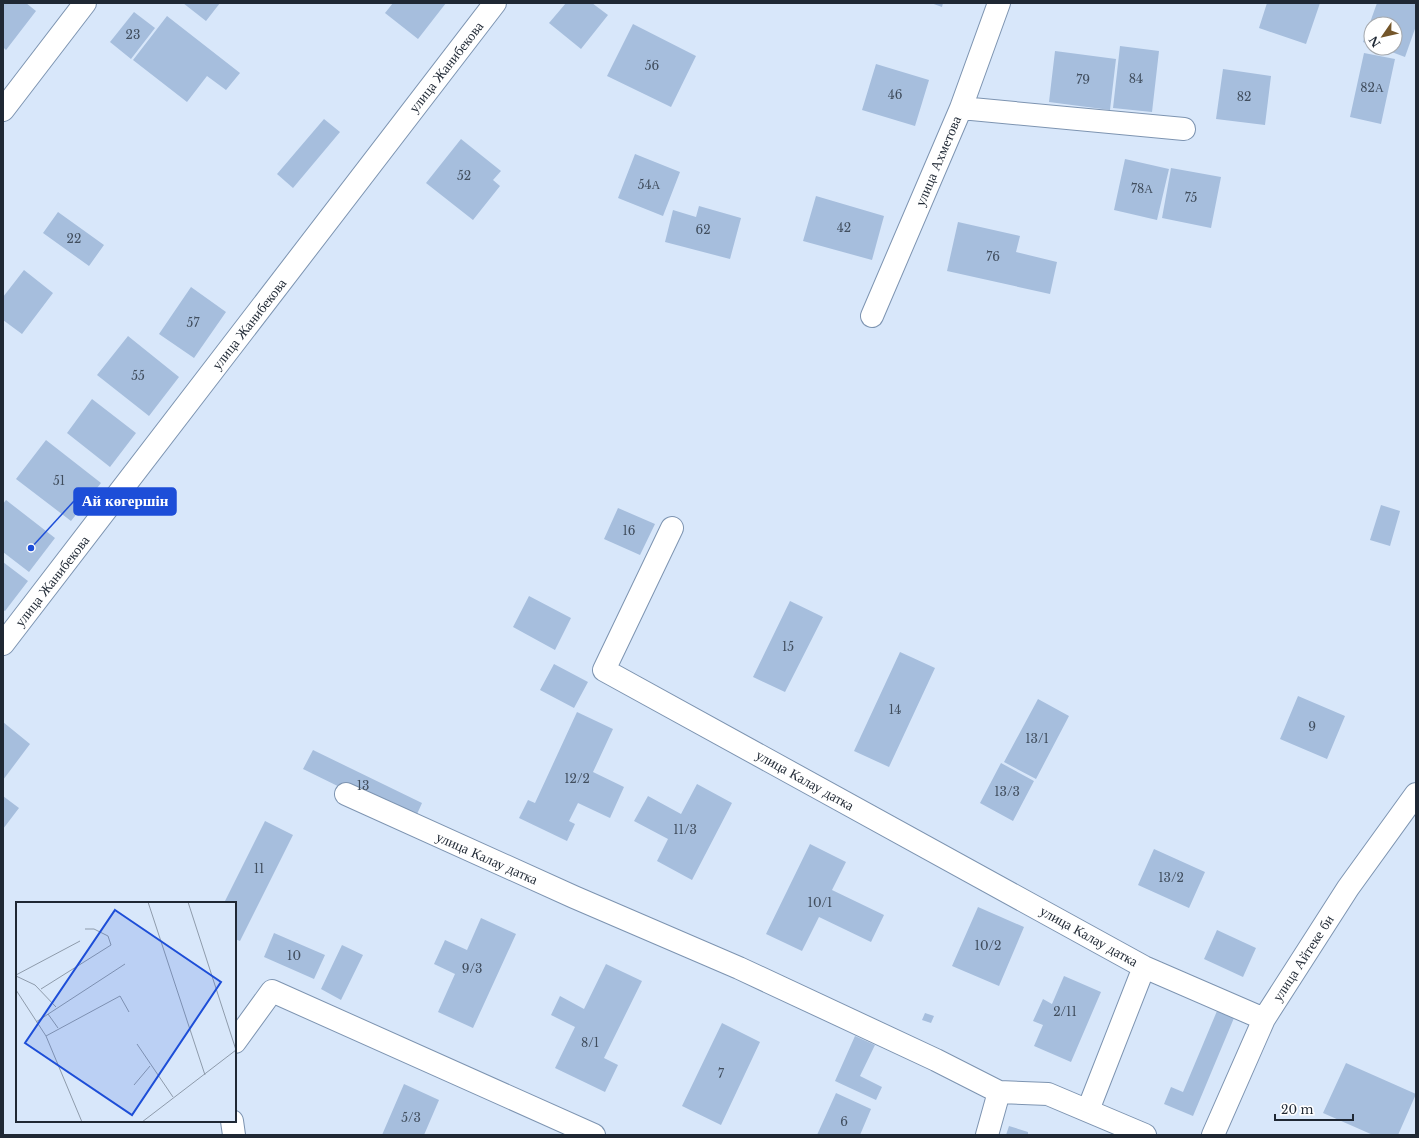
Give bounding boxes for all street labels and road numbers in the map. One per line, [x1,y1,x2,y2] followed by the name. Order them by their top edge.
[405,17,488,116] street label: улица Жанибекова
[911,112,965,209] street label: улица Ахметова
[208,274,291,373] street label: улица Жанибекова
[11,531,94,630] street label: улица Жанибекова
[753,746,858,815] street label: улица Калау датка
[433,828,541,889] street label: улица Калау датка
[1037,902,1142,971] street label: улица Калау датка
[1268,911,1338,1005] street label: улица Айтеке би

